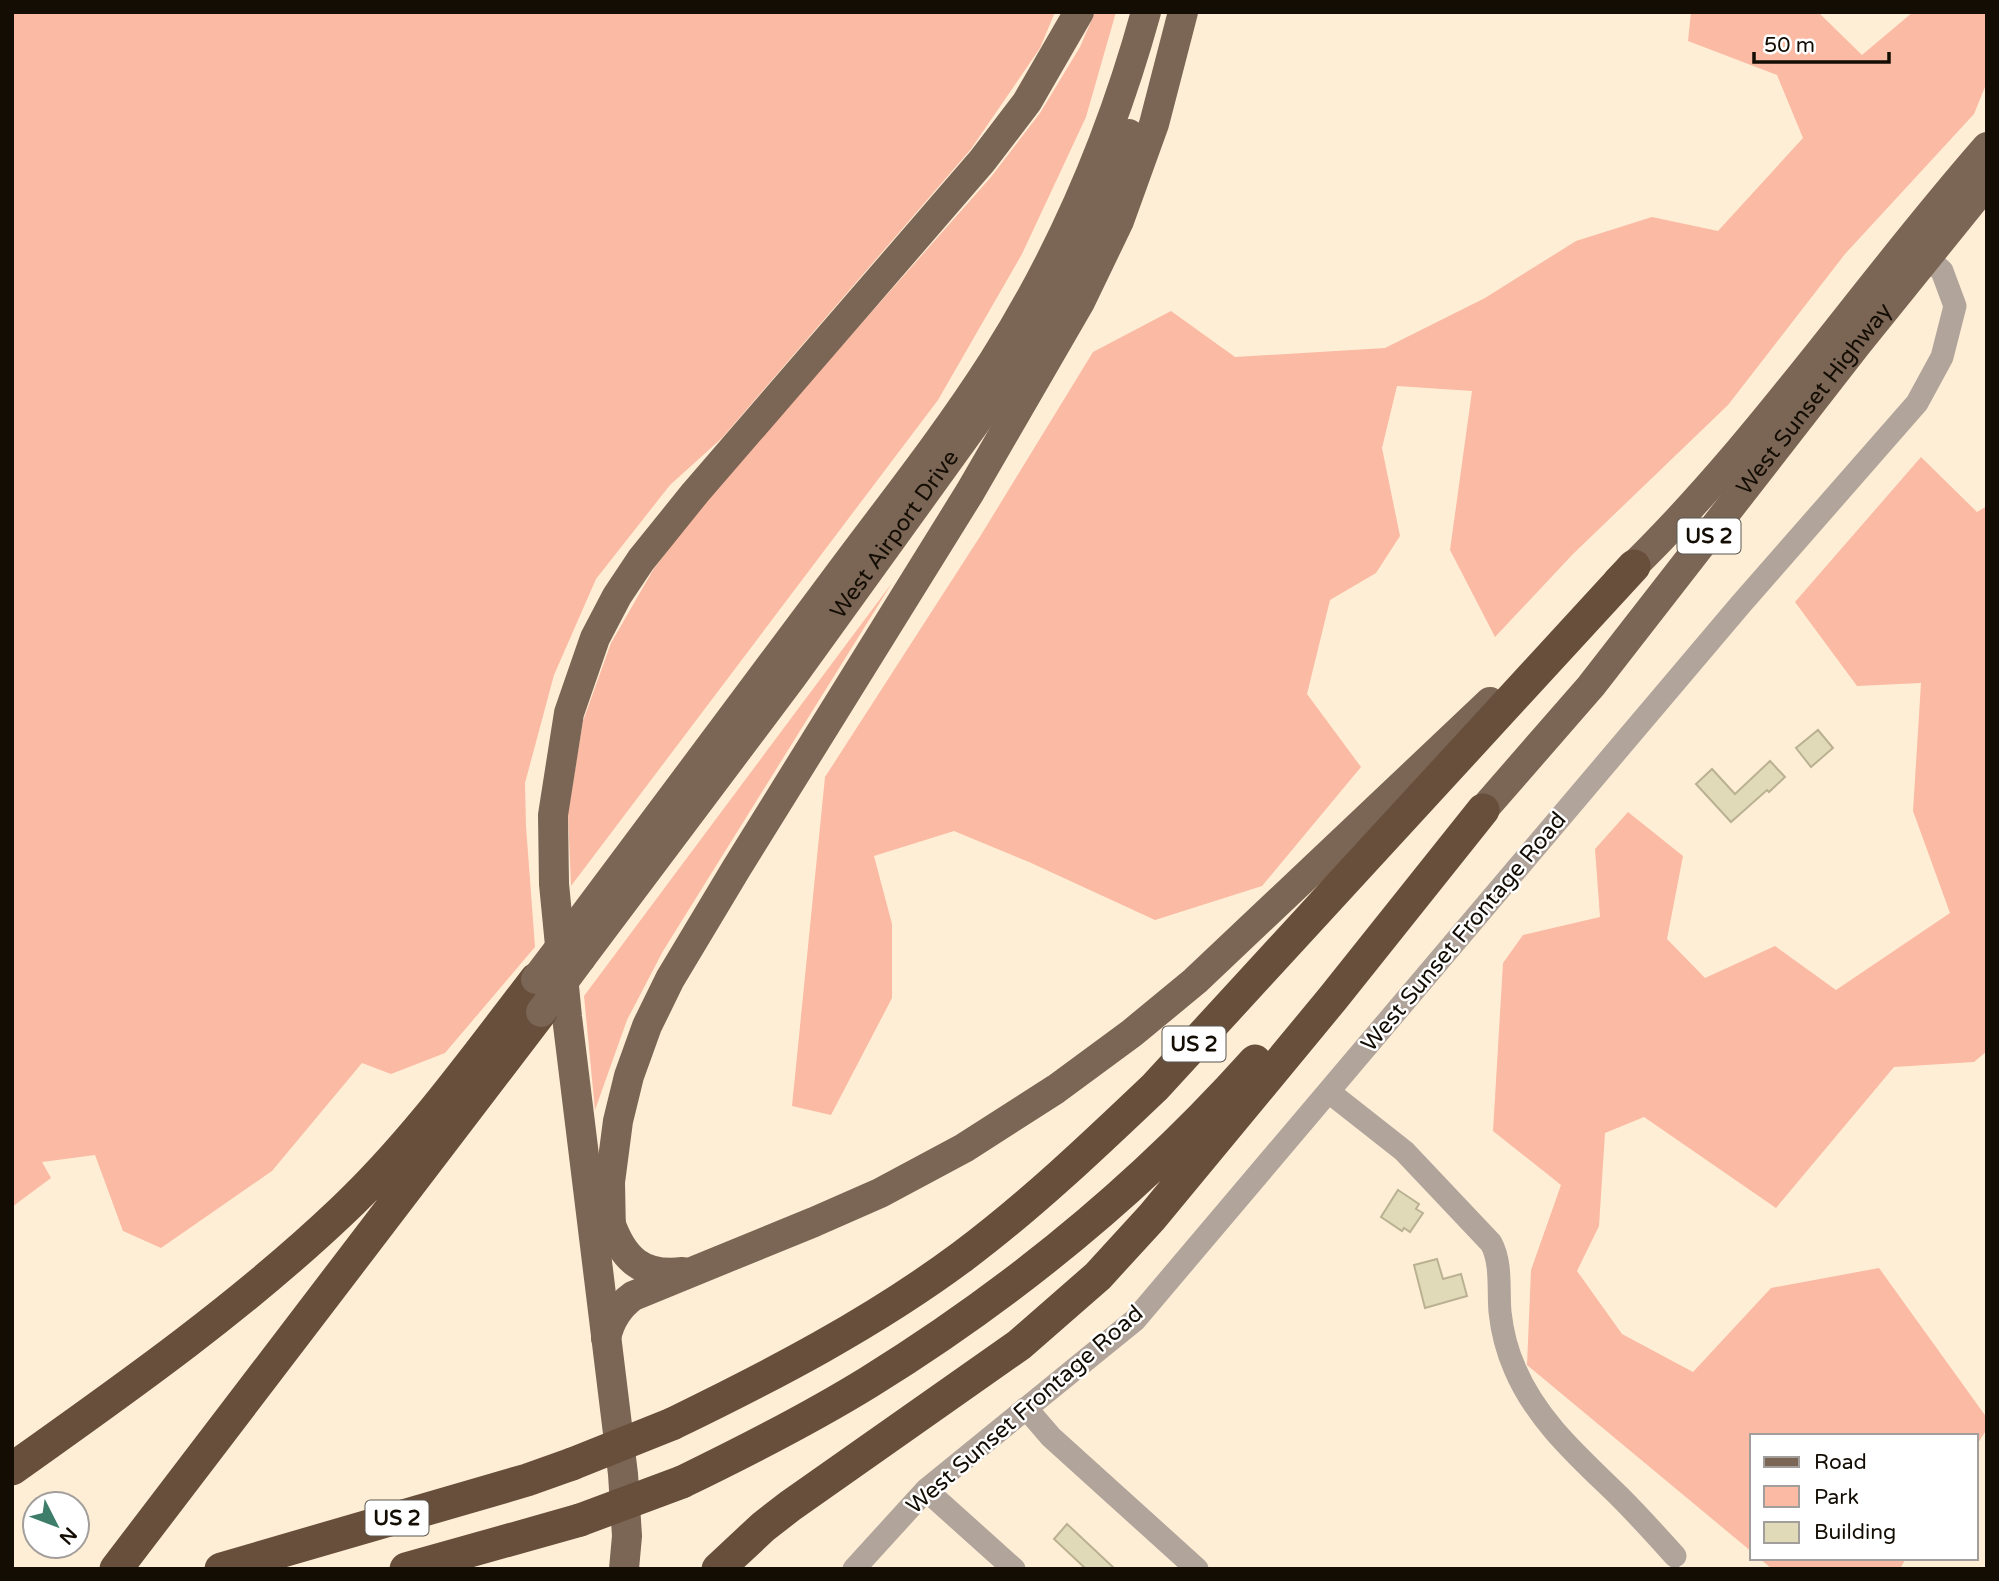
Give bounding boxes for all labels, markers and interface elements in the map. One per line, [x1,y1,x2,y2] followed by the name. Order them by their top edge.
[1754,21,1889,65] scale bar
[1764,33,1815,58] text: 50 m
[1731,298,1898,501] street label: West Sunset Highway
[824,445,965,624] street label: West Airport Drive
[1678,518,1740,554] road number: US 2
[1355,806,1573,1058] street label: West Sunset Frontage Road
[1162,1026,1226,1062] road number: US 2
[901,1300,1149,1520] street label: West Sunset Frontage Road
[1750,1434,1978,1560] legend
[1814,1450,1867,1475] text: Road
[1814,1485,1859,1510] text: Park
[21,1490,91,1560] north arrow
[366,1500,428,1536] road number: US 2
[1814,1520,1896,1545] text: Building
[55,1523,81,1549] text: N

